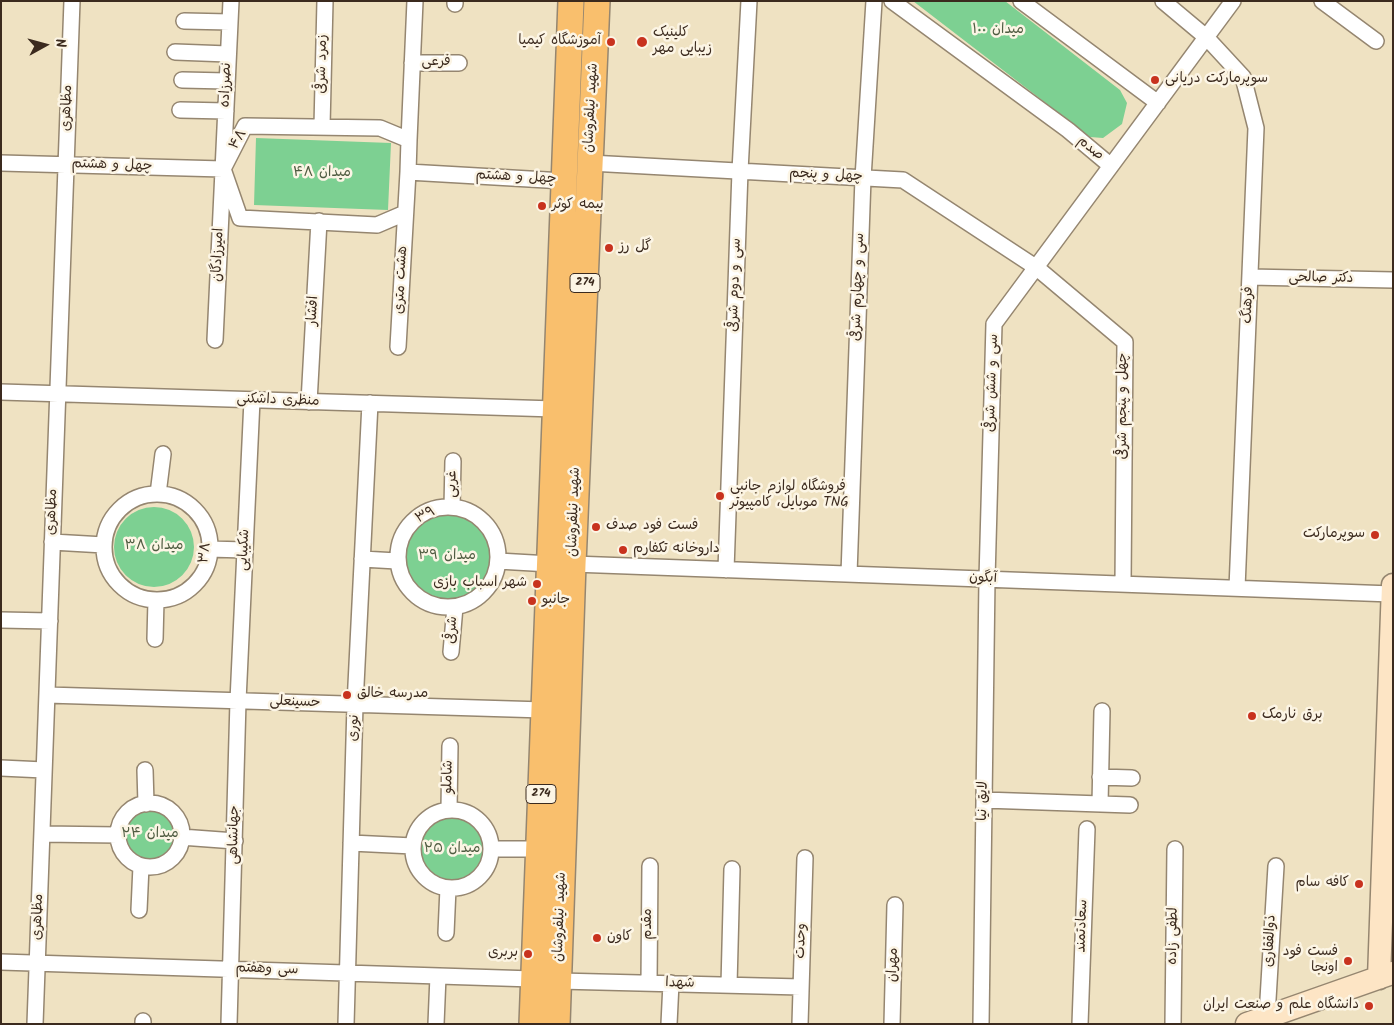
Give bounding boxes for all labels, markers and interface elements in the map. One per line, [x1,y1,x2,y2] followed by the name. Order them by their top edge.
[20,20,70,70] north arrow
[972,23,1024,39] park label: میدان ۱۰۰
[653,26,712,58] place label: کلینیک زیبایی مهر
[314,34,332,94] street label: زمرد شرقی
[518,34,601,50] place label: آموزشگاه کیمیا
[635,35,649,49] marker: کلینیک زیبایی مهر
[605,36,617,48] marker: آموزشگاه کیمیا
[48,37,71,49] text: N
[422,55,450,71] street label: فرعی
[218,62,236,108] street label: نصرزاده
[581,63,603,153] street label: شهید نیلفروشان
[1165,72,1268,88] place label: سوپرمارکت دریانی
[1149,74,1161,86] marker: سوپرمارکت دریانی
[59,84,77,132] street label: مظاهری
[227,127,251,153] street label: ۴۸
[1073,133,1107,165] street label: صدم
[71,156,153,176] street label: چهل و هشتم
[293,166,351,182] park label: میدان ۴۸
[789,166,863,186] street label: چهل و پنجم
[475,167,557,189] street label: چهل و هشتم
[552,198,604,214] place label: بیمه کوثر
[536,200,548,212] marker: بیمه کوثر
[210,228,228,282] street label: امیرزادگان
[849,233,869,341] street label: سی و چهارم شرقی
[726,238,746,332] street label: سی و دوم شرقی
[619,240,651,256] place label: گل رز
[603,242,615,254] marker: گل رز
[392,246,412,314] street label: هشت متری
[1288,270,1354,288] street label: دکتر صالحی
[570,274,600,292] road number: 274
[1240,286,1258,324] street label: فرهنگ
[305,296,323,326] street label: افشار
[983,334,1003,432] street label: سی و شش شرقی
[1116,353,1132,459] street label: چهل و ‍پنجم شرقی
[236,391,320,411] street label: منظری داشکنی
[565,467,585,557] street label: شهید نیلفروشان
[444,470,462,498] street label: غربی
[730,480,849,512] place label: فروشگاه لوازم جانبی موبایل، کامپيوتر TNG
[44,488,62,536] street label: مظاهری
[714,490,726,502] marker: فروشگاه لوازم جانبی موبایل، کامپيوتر TNG
[413,504,439,528] street label: ۳۹
[606,519,698,535] place label: فست فود صدف
[590,521,602,533] marker: فست فود صدف
[1303,527,1365,543] place label: سوپرمارکت
[236,529,254,571] street label: شکیبایی
[1369,529,1381,541] marker: سوپرمارکت
[125,539,183,555] park label: میدان ۳۸
[196,541,216,565] street label: ۳۸
[633,542,720,558] place label: داروخانه تکفارم
[617,544,629,556] marker: داروخانه تکفارم
[418,549,476,565] park label: میدان ۳۹
[969,570,997,588] street label: آبگون
[433,576,527,592] place label: شهر اسباب بازی
[531,578,543,590] marker: شهر اسباب بازی
[542,593,570,609] place label: جانبو
[526,595,538,607] marker: جانبو
[444,616,462,644] street label: شرقی
[357,687,428,703] place label: مدرسه خالق
[341,689,353,701] marker: مدرسه خالق
[269,694,321,712] street label: حسینعلی
[1262,708,1323,724] place label: برق نارمک
[1246,710,1258,722] marker: برق نارمک
[346,714,364,742] street label: نوری
[440,760,458,794] street label: شاملو
[975,781,993,821] street label: لایق نیا
[526,784,556,804] road number: 274
[226,805,244,865] street label: جهانشاهی
[121,827,179,843] park label: میدان ۲۴
[424,842,480,858] park label: میدان ۲۵
[551,872,571,962] street label: شهید نیلفروشان
[1296,876,1349,892] place label: کافه سام
[1353,878,1365,890] marker: کافه سام
[30,893,48,941] street label: مظاهری
[1074,899,1092,953] street label: سعادتمند
[1165,907,1183,965] street label: لطفی زاده
[641,908,657,940] street label: مقدم
[1261,914,1281,968] street label: ذوالفقاری
[793,923,811,959] street label: وحدت
[607,930,632,946] place label: کاون
[591,932,603,944] marker: کاون
[1283,945,1338,978] place label: فست فود اونجا
[488,946,518,962] place label: بربری
[885,947,903,983] street label: مهران
[522,948,534,960] marker: بربری
[1342,955,1354,967] marker: فست فود اونجا
[235,961,299,979] street label: سی وهفتم
[665,975,695,993] street label: شهدا
[1203,998,1359,1014] place label: دانشگاه علم و صنعت ایران
[1363,1000,1375,1012] marker: دانشگاه علم و صنعت ایران

